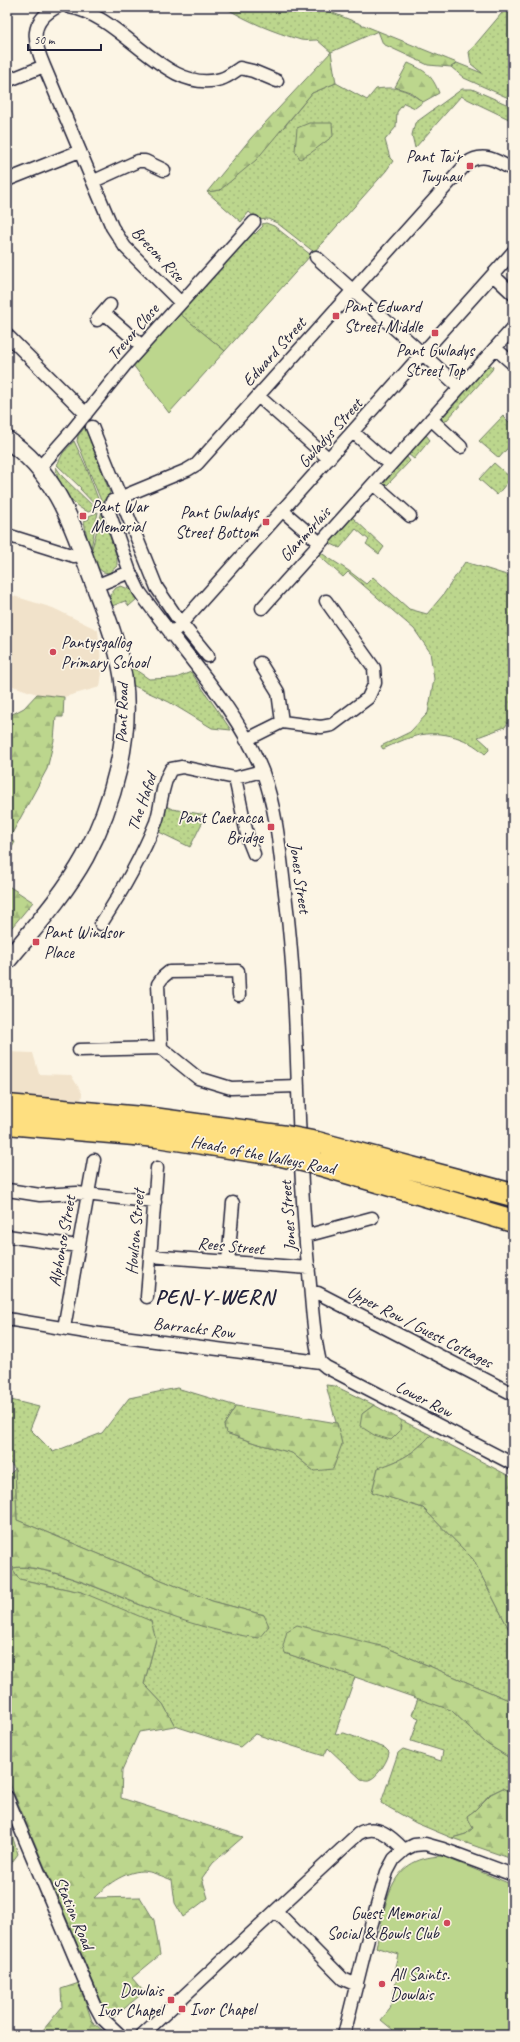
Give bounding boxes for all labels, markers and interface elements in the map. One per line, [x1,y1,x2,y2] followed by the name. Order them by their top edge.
[28,26,101,52] scale bar
[34,32,56,48] text: 50 m
[406,146,464,187] place label: Pant Tai'r Twynau
[465,161,475,171] marker: Pant Tai'r Twynau
[127,222,190,287] street label: Brecon Rise
[344,296,424,337] place label: Pant Edward Street Middle
[103,298,164,365] street label: Trevor Close
[238,311,312,391] street label: Edward Street
[331,311,341,321] marker: Pant Edward Street Middle
[430,328,440,338] marker: Pant Gwladys Street Top
[396,340,476,381] place label: Pant Gwladys Street Top
[293,392,368,472] street label: Gwladys Street
[91,496,150,537] place label: Pant War Memorial
[275,500,337,566] street label: Glanmorlais
[175,502,260,543] place label: Pant Gwladys Street Bottom
[78,511,88,521] marker: Pant War Memorial
[261,517,271,527] marker: Pant Gwladys Street Bottom
[61,632,151,673] place label: Pantysgallog Primary School
[48,647,58,657] marker: Pantysgallog Primary School
[111,680,133,743] street label: Pant Road
[122,768,162,834] street label: The Hafod
[178,807,264,848] place label: Pant Caeracca Bridge
[266,822,276,832] marker: Pant Caeracca Bridge
[285,840,316,917] street label: Jones Street
[44,922,126,963] place label: Pant Windsor Place
[31,937,41,947] marker: Pant Windsor Place
[189,1131,339,1180] street label: Heads of the Valleys Road
[275,1178,301,1253] street label: Jones Street
[121,1186,149,1275] street label: Houlson Street
[44,1192,81,1288] street label: Alphonso Street
[197,1233,267,1260] street label: Rees Street
[344,1281,498,1374] street label: Upper Row / Guest Cottages
[155,1284,278,1310] district label: PEN-Y-WERN
[152,1313,237,1344] street label: Barracks Row
[392,1376,457,1423] street label: Lower Row
[49,1874,100,1955] street label: Station Road
[327,1903,442,1944] place label: Guest Memorial Social & Bowls Club
[442,1918,452,1928] marker: Guest Memorial Social & Bowls Club
[390,1964,450,2005] place label: All Saints. Dowlais
[377,1979,387,1989] marker: All Saints. Dowlais
[97,1980,166,2021] place label: Dowlais Ivor Chapel
[166,1995,176,2005] marker: Dowlais Ivor Chapel
[190,1999,259,2020] place label: Ivor Chapel
[177,2004,187,2014] marker: Ivor Chapel

